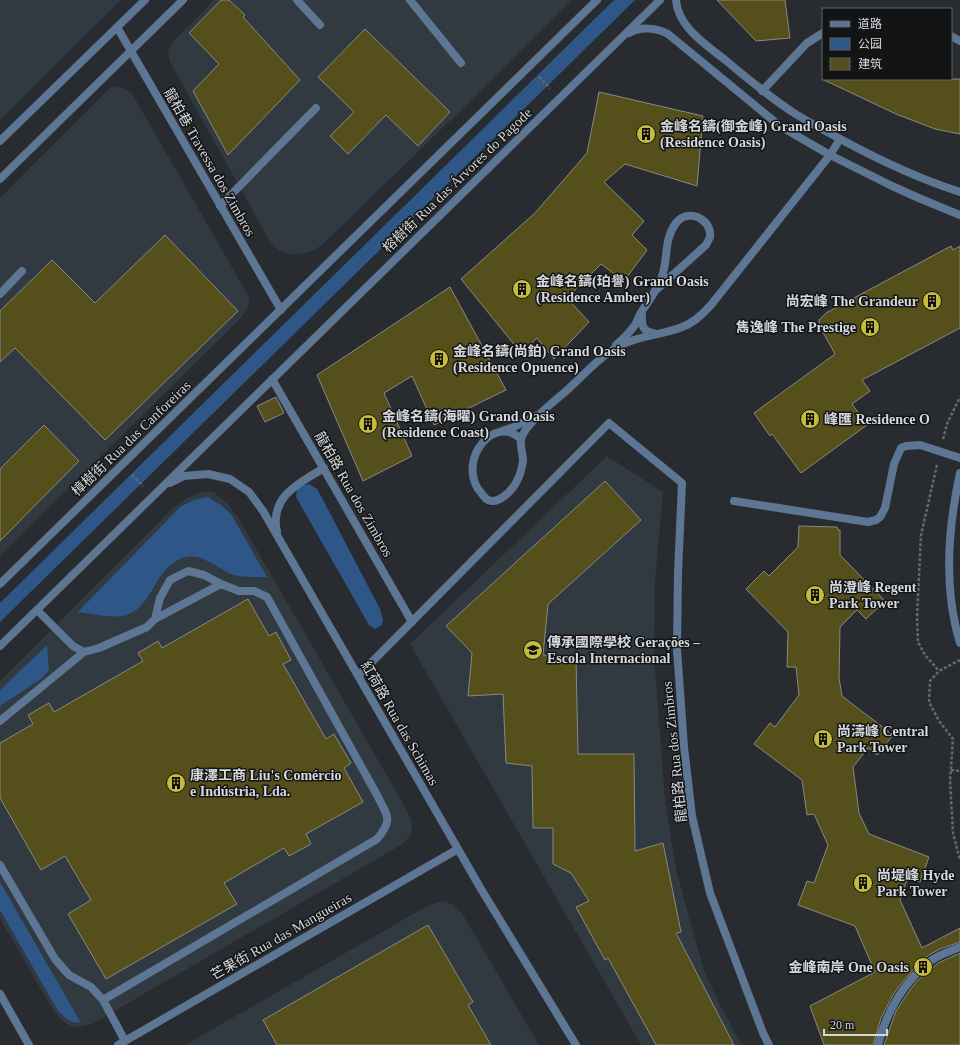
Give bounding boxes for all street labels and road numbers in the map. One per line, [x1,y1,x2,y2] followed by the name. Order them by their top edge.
[161,85,259,239] street label: 龍柏巷 Travessa dos Zimbros
[379,104,535,256] street label: 榕樹街 Rua das Árvores do Pagode
[68,377,194,499] street label: 樟樹街 Rua das Canforeiras
[312,429,396,559] street label: 龍柏路 Rua dos Zimbros
[358,658,441,788] street label: 紅荷路 Rua das Schimas
[659,681,689,823] street label: 龍柏路 Rua dos Zimbros
[208,890,354,983] street label: 芒果街 Rua das Mangueiras

